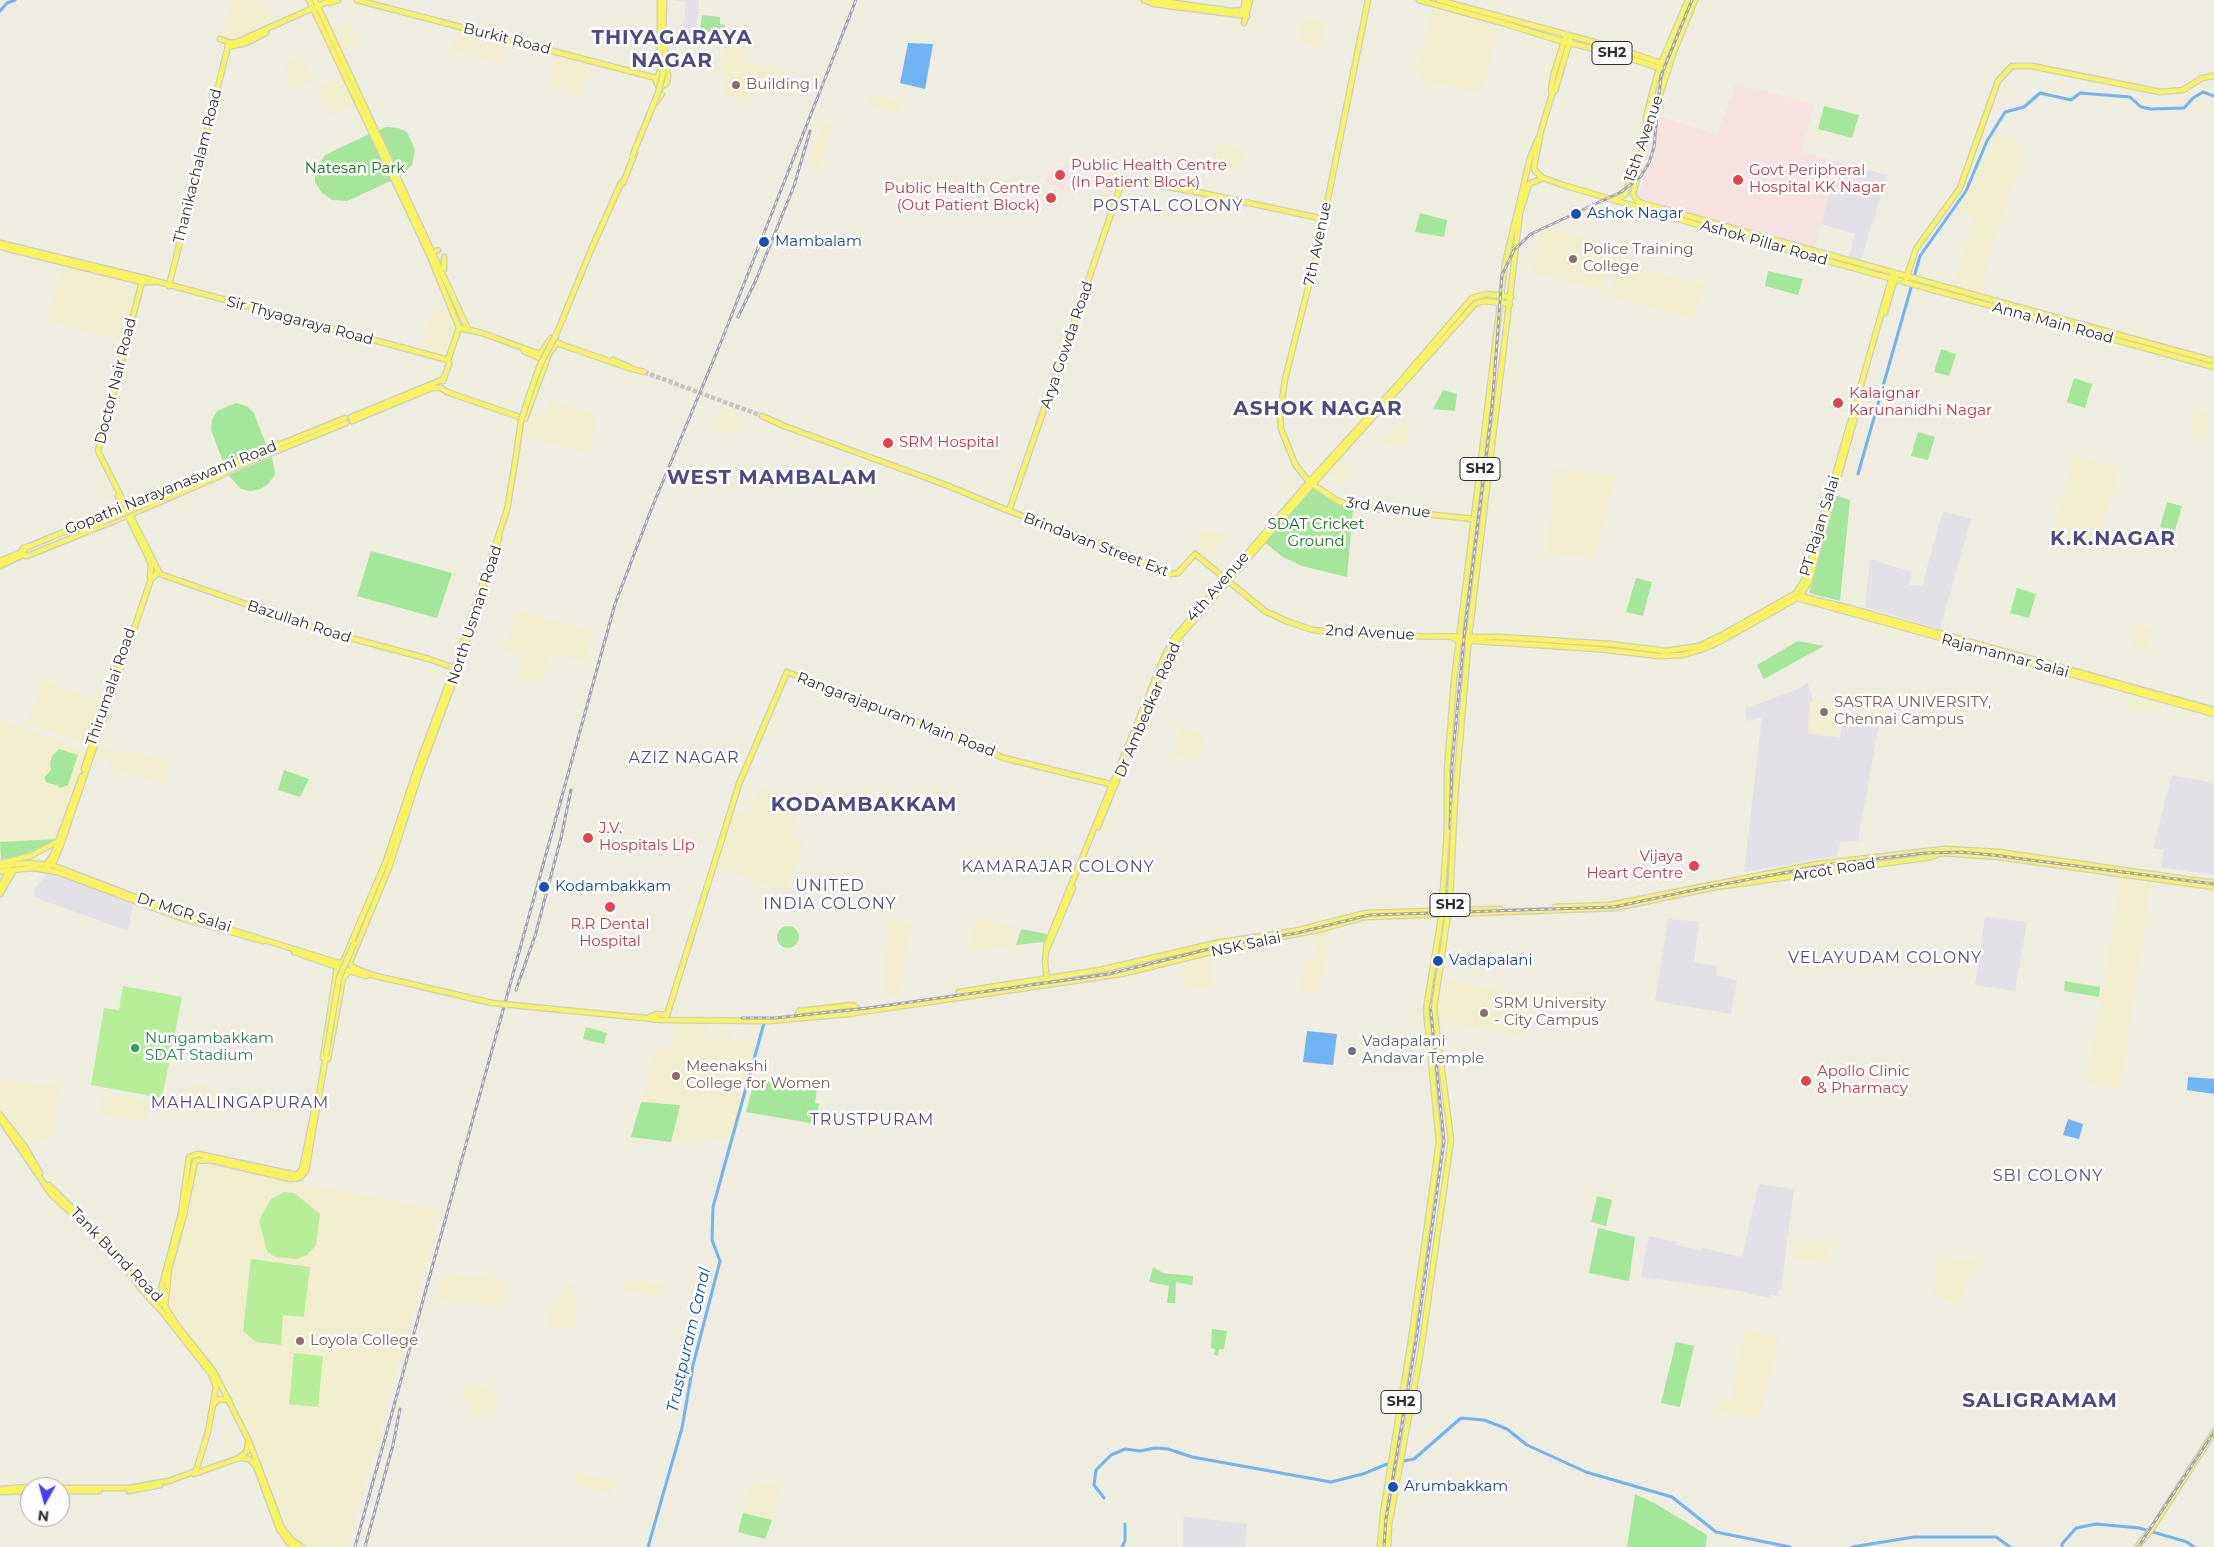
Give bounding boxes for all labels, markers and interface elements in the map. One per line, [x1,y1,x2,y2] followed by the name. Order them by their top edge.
[461,19,553,59] street label: Burkit Road
[590,26,754,73] district label: THIYAGARAYA NAGAR
[1592,42,1632,64] road number: SH2
[746,76,819,94] place label: Building I
[730,79,742,91] marker: Building I
[170,87,226,245] street label: Thanikachalam Road
[1621,93,1667,185] street label: 15th Avenue
[1071,157,1227,192] place label: Public Health Centre (In Patient Block)
[305,160,405,178] park label: Natesan Park
[1749,162,1886,197] place label: Govt Peripheral Hospital KK Nagar
[1053,168,1067,182] marker: Public Health Centre (In Patient Block)
[1731,173,1745,187] marker: Govt Peripheral Hospital KK Nagar
[884,180,1040,215] place label: Public Health Centre (Out Patient Block)
[1044,191,1058,205] marker: Public Health Centre (Out Patient Block)
[1091,196,1245,216] district label: POSTAL COLONY
[1300,200,1336,288] street label: 7th Avenue
[1587,205,1684,223] place label: Ashok Nagar
[1569,207,1583,221] marker: Ashok Nagar
[1698,216,1830,270] street label: Ashok Pillar Road
[775,233,862,251] place label: Mambalam
[757,235,771,249] marker: Mambalam
[1583,241,1694,276] place label: Police Training College
[1567,253,1579,265] marker: Police Training College
[1037,279,1097,411] street label: Arya Gowda Road
[225,293,375,349] street label: Sir Thyagaraya Road
[1991,298,2115,348] street label: Anna Main Road
[92,316,140,446] street label: Doctor Nair Road
[1849,385,1992,420] place label: Kalaignar Karunanidhi Nagar
[1831,396,1845,410] marker: Kalaignar Karunanidhi Nagar
[1232,397,1404,421] district label: ASHOK NAGAR
[899,434,999,452] place label: SRM Hospital
[881,436,895,450] marker: SRM Hospital
[62,437,280,539] street label: Gopathi Narayanaswami Road
[1460,458,1500,480] road number: SH2
[665,466,879,490] district label: WEST MAMBALAM
[1796,473,1844,579] street label: PT Rajan Salai
[1345,494,1431,522] street label: 3rd Avenue
[1021,509,1171,581] street label: Brindavan Street Ext
[1268,516,1364,551] park label: SDAT Cricket Ground
[2049,527,2177,551] district label: K.K.NAGAR
[444,543,506,687] street label: North Usman Road
[1183,548,1253,626] street label: 4th Avenue
[245,597,353,647] street label: Bazullah Road
[1325,622,1415,644] street label: 2nd Avenue
[82,626,140,748] street label: Thirumalai Road
[1939,630,2071,682] street label: Rajamannar Salai
[1111,640,1185,780] street label: Dr Ambedkar Road
[794,669,998,761] street label: Rangarajapuram Main Road
[1834,694,1991,729] place label: SASTRA UNIVERSITY, Chennai Campus
[1818,706,1830,718] marker: SASTRA UNIVERSITY, Chennai Campus
[627,748,741,768] district label: AZIZ NAGAR
[769,793,959,817] district label: KODAMBAKKAM
[599,820,695,855] place label: J.V. Hospitals Llp
[581,831,595,845] marker: J.V. Hospitals Llp
[1586,848,1683,883] place label: Vijaya Heart Centre
[1791,855,1877,885] street label: Arcot Road
[959,857,1157,877] district label: KAMARAJAR COLONY
[1687,859,1701,873] marker: Vijaya Heart Centre
[762,876,898,914] district label: UNITED INDIA COLONY
[555,878,671,896] place label: Kodambakkam
[537,880,551,894] marker: Kodambakkam
[135,889,233,937] street label: Dr MGR Salai
[1430,894,1470,916] road number: SH2
[603,900,617,914] marker: R.R Dental Hospital
[570,916,650,951] place label: R.R Dental Hospital
[1209,929,1283,961] street label: NSK Salai
[1786,948,1984,968] district label: VELAYUDAM COLONY
[1449,952,1533,970] place label: Vadapalani
[1431,954,1445,968] marker: Vadapalani
[1494,995,1606,1030] place label: SRM University - City Campus
[1478,1007,1490,1019] marker: SRM University - City Campus
[145,1030,274,1065] place label: Nungambakkam SDAT Stadium
[1362,1033,1484,1068] place label: Vadapalani Andavar Temple
[129,1042,141,1054] marker: Nungambakkam SDAT Stadium
[1346,1045,1358,1057] marker: Vadapalani Andavar Temple
[686,1058,831,1093] place label: Meenakshi College for Women
[1817,1063,1910,1098] place label: Apollo Clinic & Pharmacy
[670,1070,682,1082] marker: Meenakshi College for Women
[1799,1074,1813,1088] marker: Apollo Clinic & Pharmacy
[149,1093,331,1113] district label: MAHALINGAPURAM
[808,1110,936,1130] district label: TRUSTPURAM
[1991,1166,2105,1186] district label: SBI COLONY
[66,1204,166,1306] street label: Tank Bund Road
[663,1266,715,1414] water label: Trustpuram Canal
[310,1332,418,1350] place label: Loyola College
[294,1335,306,1347] marker: Loyola College
[1961,1389,2119,1413] district label: SALIGRAMAM
[1381,1390,1421,1414] road number: SH2
[20,1477,70,1527] north arrow
[1404,1478,1508,1496] place label: Arumbakkam
[1386,1480,1400,1494] marker: Arumbakkam
[37,1506,50,1526] text: N

